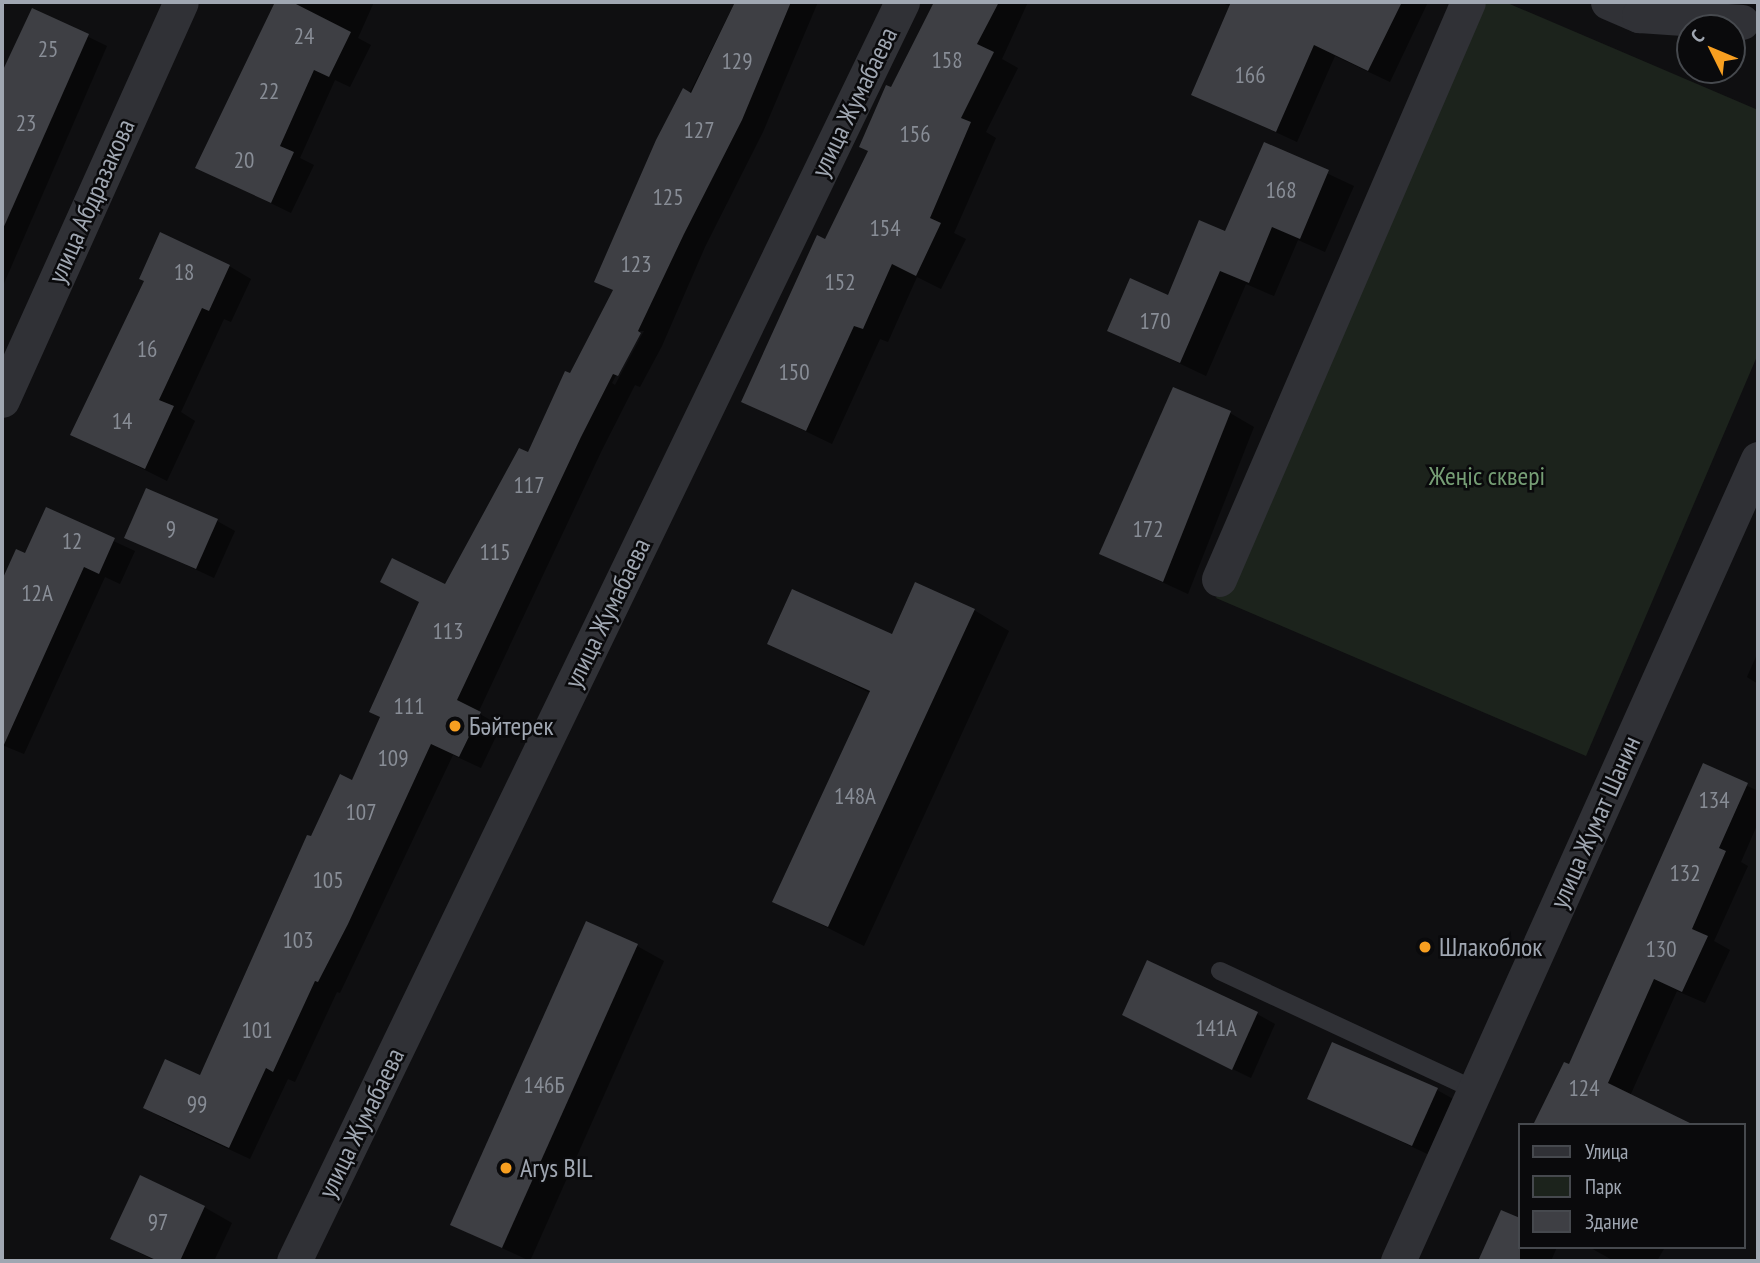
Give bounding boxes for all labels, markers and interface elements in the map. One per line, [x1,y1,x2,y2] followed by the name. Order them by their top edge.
[1676,14,1746,84] north arrow
[294,22,314,50] house number: 24
[804,22,904,182] street label: улица Жумабаева
[1685,25,1709,47] text: С
[38,35,58,63] house number: 25
[931,46,963,74] house number: 158
[721,47,753,75] house number: 129
[1234,61,1266,89] house number: 166
[259,77,279,105] house number: 22
[16,109,36,137] house number: 23
[41,114,141,288] street label: улица Абдразакова
[683,116,715,144] house number: 127
[899,120,931,148] house number: 156
[234,146,254,174] house number: 20
[1265,176,1297,204] house number: 168
[652,183,684,211] house number: 125
[869,214,901,242] house number: 154
[620,250,652,278] house number: 123
[174,258,194,286] house number: 18
[824,268,856,296] house number: 152
[1139,307,1171,335] house number: 170
[137,335,157,363] house number: 16
[778,358,810,386] house number: 150
[112,407,132,435] house number: 14
[1429,460,1545,492] park label: Жеңіс сквері
[513,471,545,499] house number: 117
[166,515,176,543] house number: 9
[1132,515,1164,543] house number: 172
[62,527,82,555] house number: 12
[557,533,657,693] street label: улица Жумабаева
[479,538,511,566] house number: 115
[21,579,53,607] house number: 12А
[432,617,464,645] house number: 113
[393,692,425,720] house number: 111
[469,710,553,742] place label: Бәйтерек
[447,718,463,734] marker: Бәйтерек
[1543,731,1647,913] street label: улица Жумат Шанин
[377,744,409,772] house number: 109
[834,782,876,810] house number: 148А
[1698,786,1730,814] house number: 134
[345,798,377,826] house number: 107
[1669,859,1701,887] house number: 132
[312,866,344,894] house number: 105
[282,926,314,954] house number: 103
[1439,931,1542,963] place label: Шлакоблок
[1645,935,1677,963] house number: 130
[1417,939,1433,955] marker: Шлакоблок
[1195,1014,1237,1042] house number: 141А
[241,1016,273,1044] house number: 101
[311,1043,411,1203] street label: улица Жумабаева
[523,1071,565,1099] house number: 146Б
[1568,1074,1600,1102] house number: 124
[187,1090,207,1118] house number: 99
[1518,1123,1746,1249] legend
[1585,1138,1628,1165] text: Улица
[520,1152,593,1184] place label: Arys BIL
[498,1160,514,1176] marker: Arys BIL
[1585,1173,1622,1200] text: Парк
[148,1208,168,1236] house number: 97
[1585,1208,1639,1235] text: Здание

